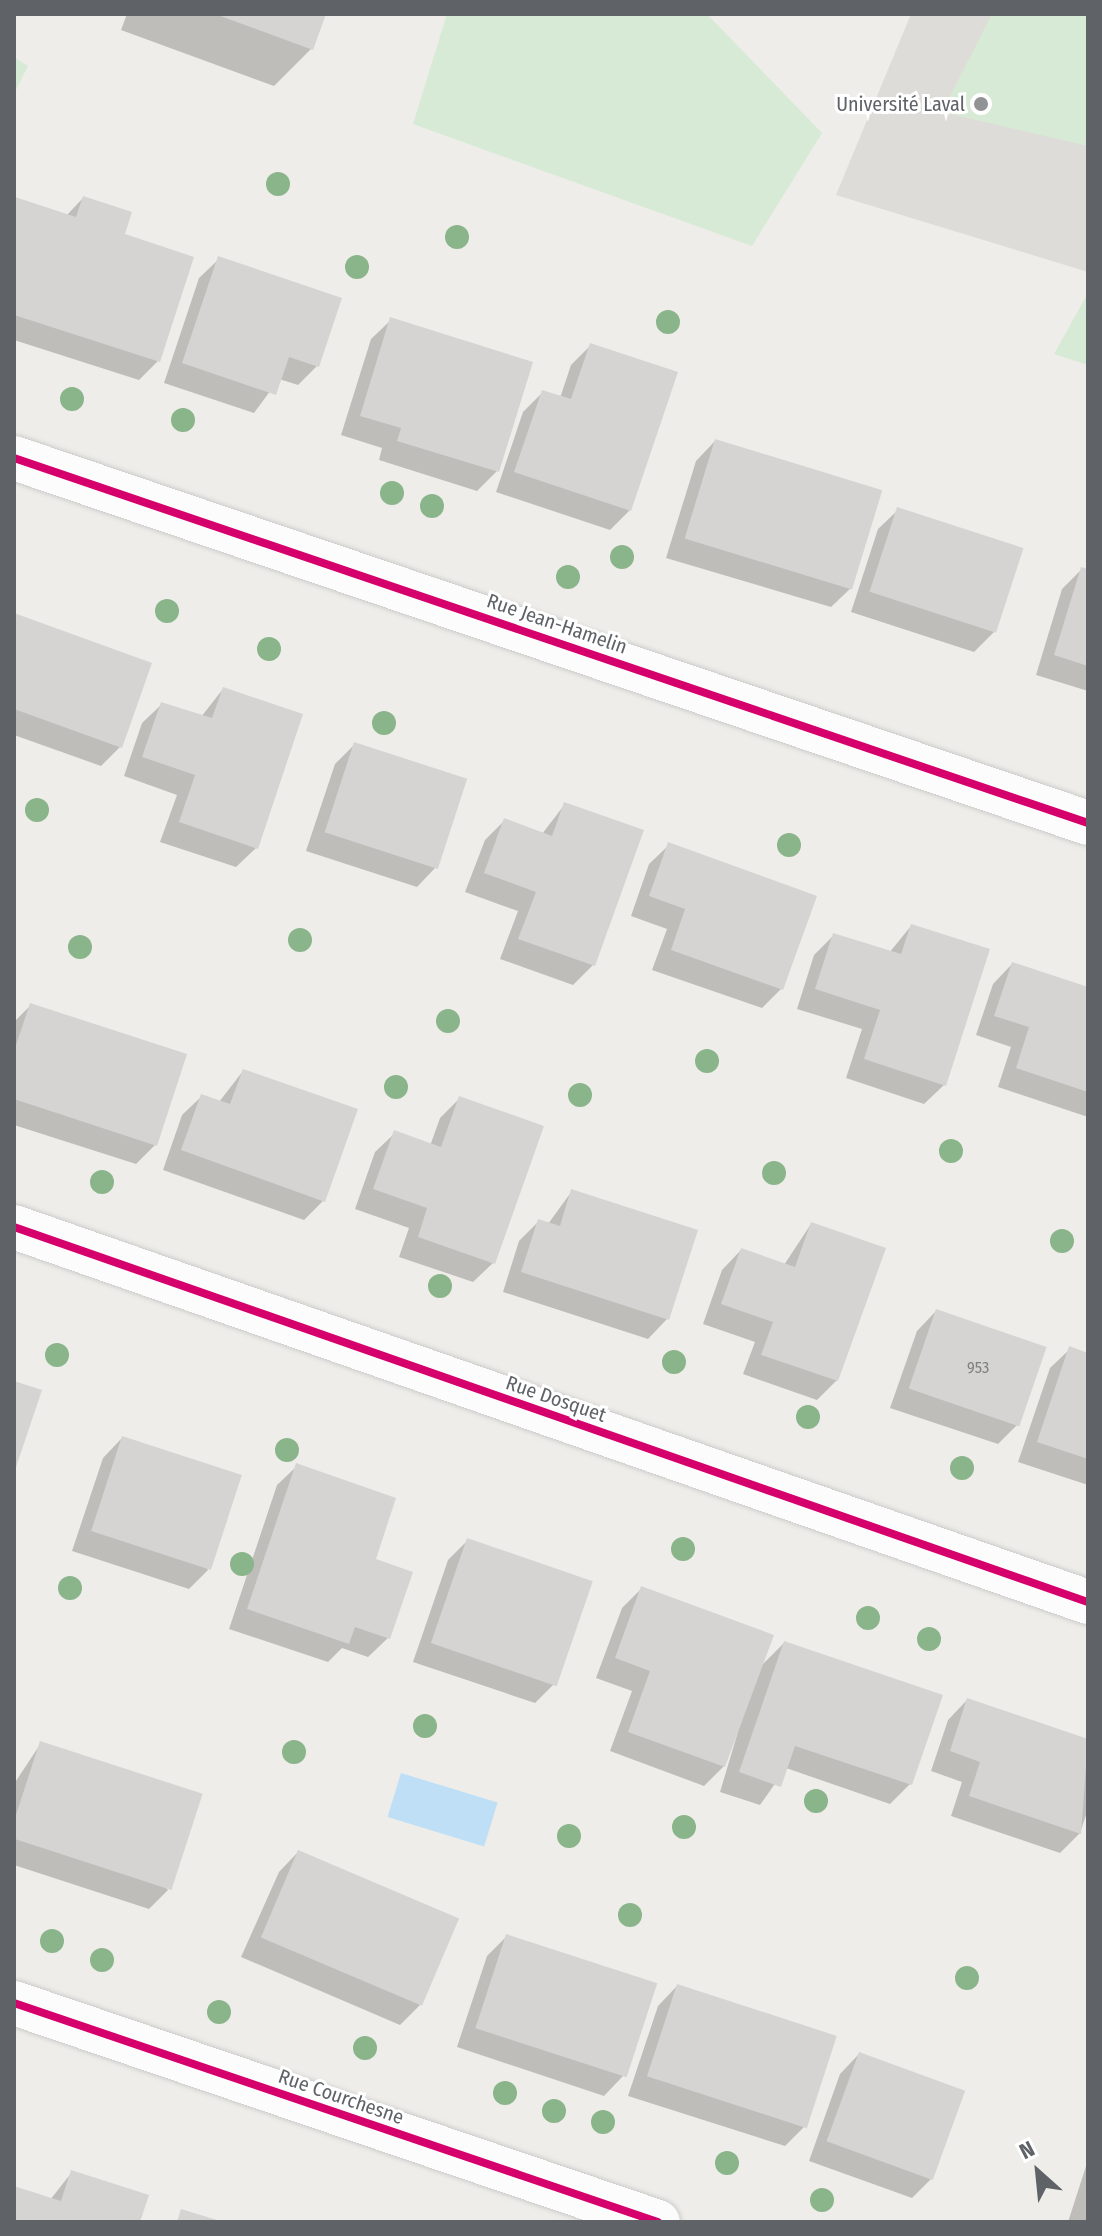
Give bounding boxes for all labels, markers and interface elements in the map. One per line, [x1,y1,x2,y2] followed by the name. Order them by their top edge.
[836,92,965,116] place label: Université Laval
[972,95,990,113] marker: Université Laval
[484,589,630,659] street label: Rue Jean-Hamelin
[967,1358,989,1378] house number: 953
[503,1371,609,1427] street label: Rue Dosquet
[275,2064,407,2130] street label: Rue Courchesne
[998,2132,1078,2212] north arrow
[1015,2135,1039,2165] text: N

